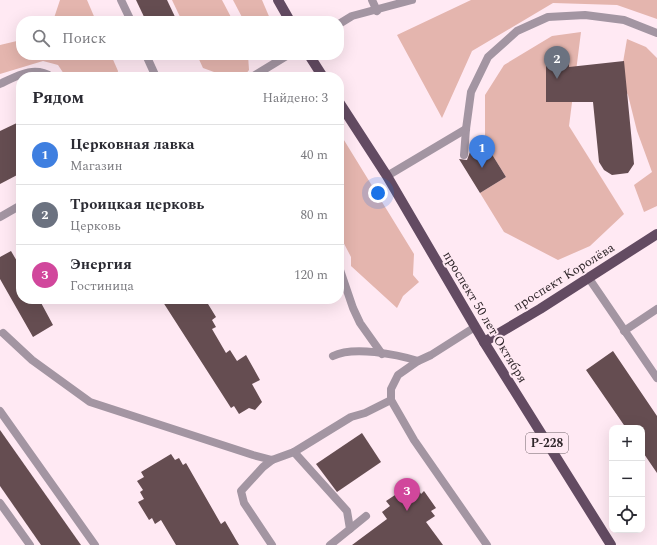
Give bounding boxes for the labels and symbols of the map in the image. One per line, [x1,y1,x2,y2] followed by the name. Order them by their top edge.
[544,46,570,79] pin: 2
[469,135,495,168] pin: 1
[368,183,388,203] your location
[509,237,619,316] street label: проспект Королёва
[438,247,532,387] street label: проспект 50 лет Октября
[526,433,568,453] road number: Р-228
[394,478,420,511] pin: 3

